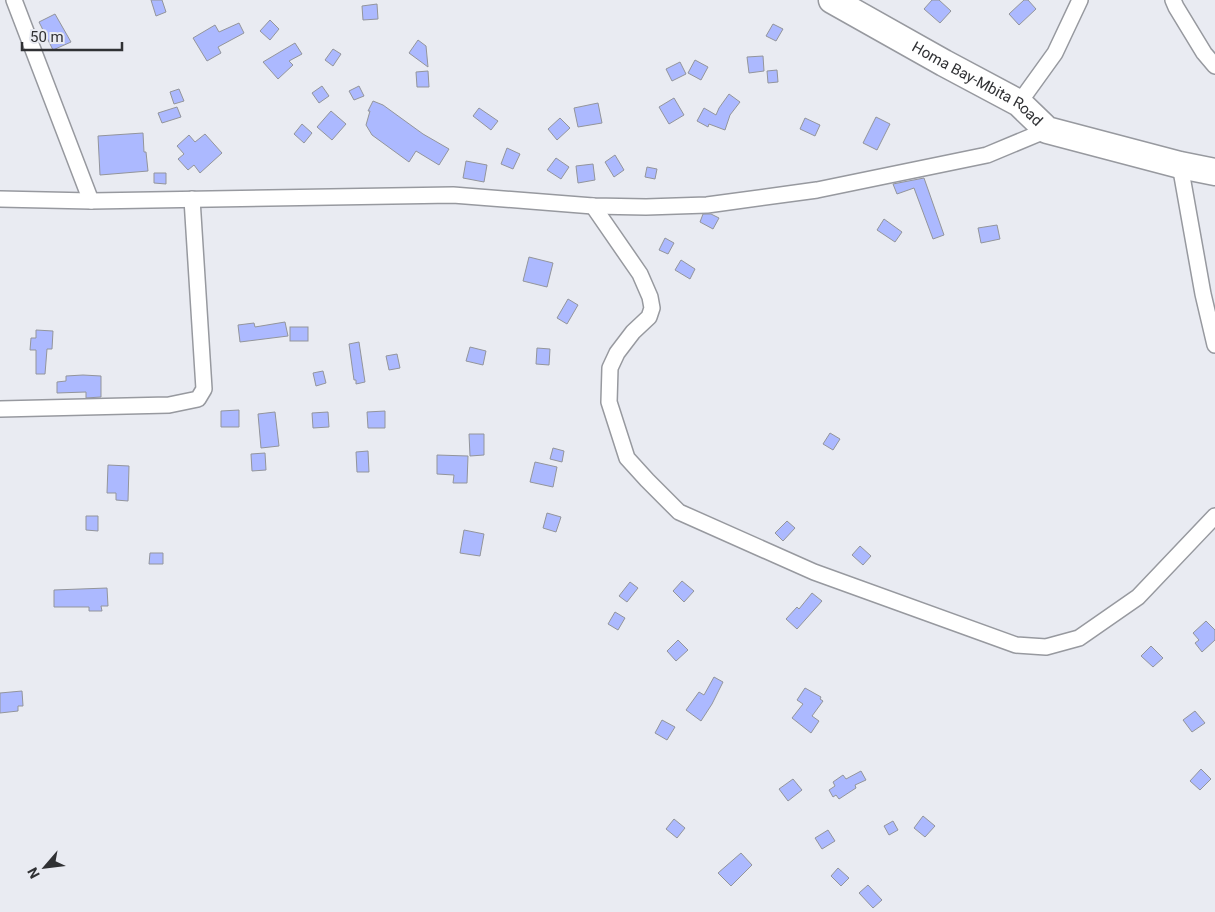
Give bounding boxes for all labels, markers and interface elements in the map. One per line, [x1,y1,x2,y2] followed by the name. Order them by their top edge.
[22,20,122,52] scale bar
[30,28,64,46] text: 50 m
[909,38,1046,130] street label: Homa Bay-Mbita Road
[20,842,70,892] north arrow
[24,865,43,881] text: N

